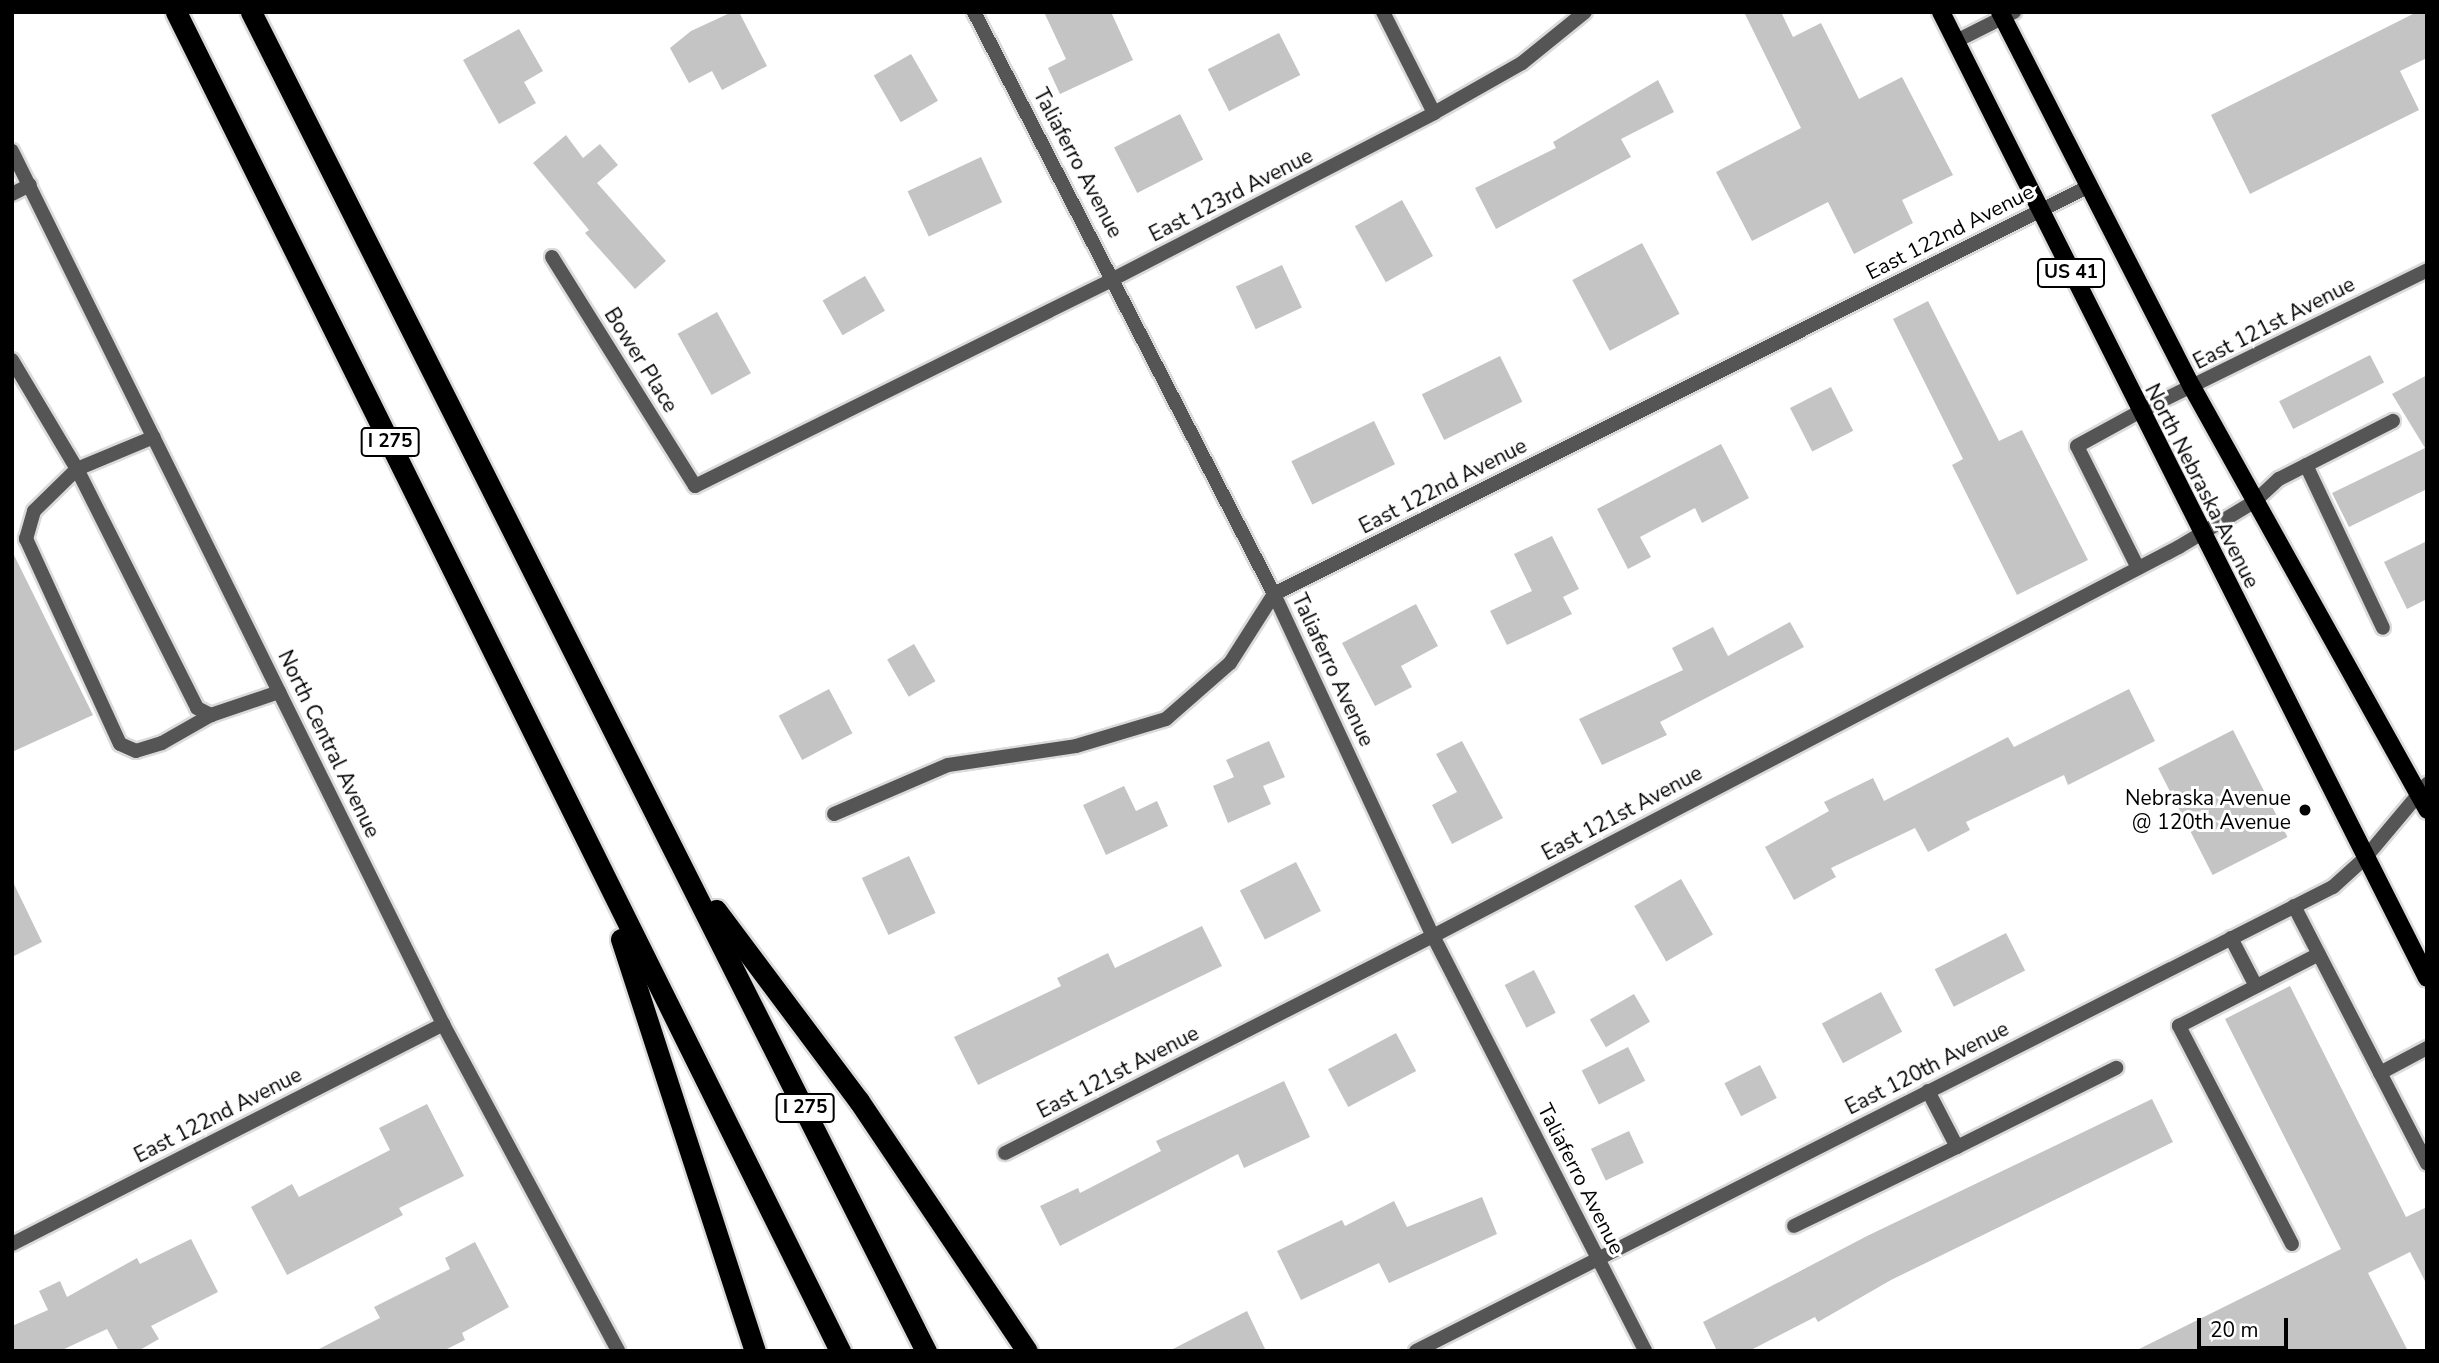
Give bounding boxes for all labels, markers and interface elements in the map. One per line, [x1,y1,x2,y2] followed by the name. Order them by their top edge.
[1028,84,1128,242] street label: Taliaferro Avenue
[1145,143,1317,247] street label: East 123rd Avenue
[1862,179,2038,285] street label: East 122nd Avenue
[2036,258,2106,288] road number: US 41
[2189,271,2359,375] street label: East 121st Avenue
[599,303,683,417] street label: Bower Place
[2139,380,2265,592] street label: North Nebraska Avenue
[360,426,420,458] road number: I 275
[1355,433,1531,539] street label: East 122nd Avenue
[1287,590,1379,750] street label: Taliaferro Avenue
[273,646,385,842] street label: North Central Avenue
[1538,760,1706,866] street label: East 121st Avenue
[2125,785,2291,835] place label: Nebraska Avenue @ 120th Avenue
[2297,802,2313,818] marker: Nebraska Avenue @ 120th Avenue
[1841,1016,2013,1120] street label: East 120th Avenue
[1033,1020,1203,1124] street label: East 121st Avenue
[130,1062,306,1168] street label: East 122nd Avenue
[775,1092,835,1124] road number: I 275
[1532,1099,1630,1259] street label: Taliaferro Avenue
[2201,1304,2292,1348] scale bar
[2210,1316,2259,1344] text: 20 m

